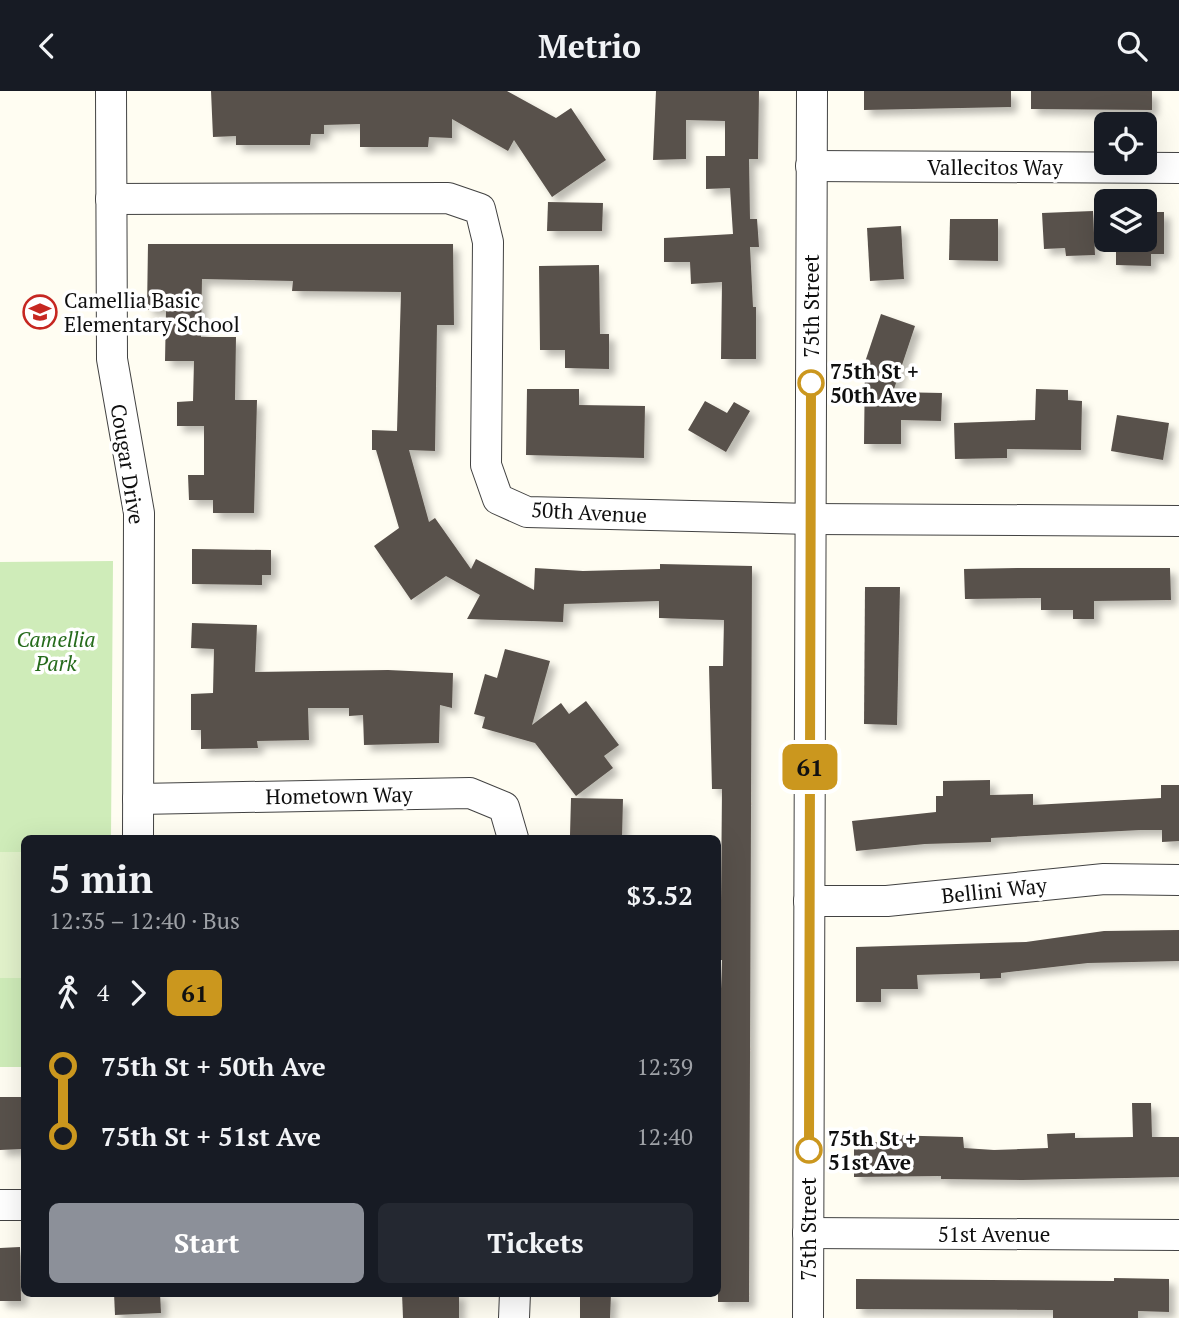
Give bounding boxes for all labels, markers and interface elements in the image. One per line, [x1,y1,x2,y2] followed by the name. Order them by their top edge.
[538,25,641,67] text: Metrio
[28,27,66,65] icon: back
[1113,27,1151,65] icon: search
[1094,112,1157,252] map controls
[1094,112,1157,175] button: locate
[927,153,1063,181] street label: Vallecitos Way
[1094,189,1157,252] button: layers
[797,254,825,358] street label: 75th Street
[64,286,240,338] place label: Camellia Basic Elementary School
[21,293,59,331] school or university icon: Camellia Basic Elementary School
[830,357,919,409] place label: 75th St + 50th Ave
[798,370,824,396] marker: 75th St + 50th Ave
[105,402,151,526] street label: Cougar Drive
[530,495,648,529] street label: 50th Avenue
[16,625,96,677] park label: Camellia Park
[778,744,842,790] line badge: 61
[796,751,824,783] text: 61
[265,780,413,810] street label: Hometown Way
[49,854,153,904] text: 5 min
[940,871,1048,909] street label: Bellini Way
[627,878,693,912] text: $3.52
[49,905,240,936] text: 12:35 – 12:40 · Bus
[49,974,87,1012] icon: walk
[119,974,157,1012] icon: forward
[97,977,109,1008] text: 4
[181,977,208,1009] text: 61
[101,1049,326,1083] text: 75th St + 50th Ave
[636,1051,693,1082] text: 12:39
[101,1119,321,1153] text: 75th St + 51st Ave
[636,1121,693,1152] text: 12:40
[828,1124,917,1176] place label: 75th St + 51st Ave
[796,1137,822,1163] marker: 75th St + 51st Ave
[794,1177,822,1281] street label: 75th Street
[49,1203,364,1283] button: Start
[378,1203,693,1283] button: Tickets
[938,1220,1050,1248] street label: 51st Avenue

